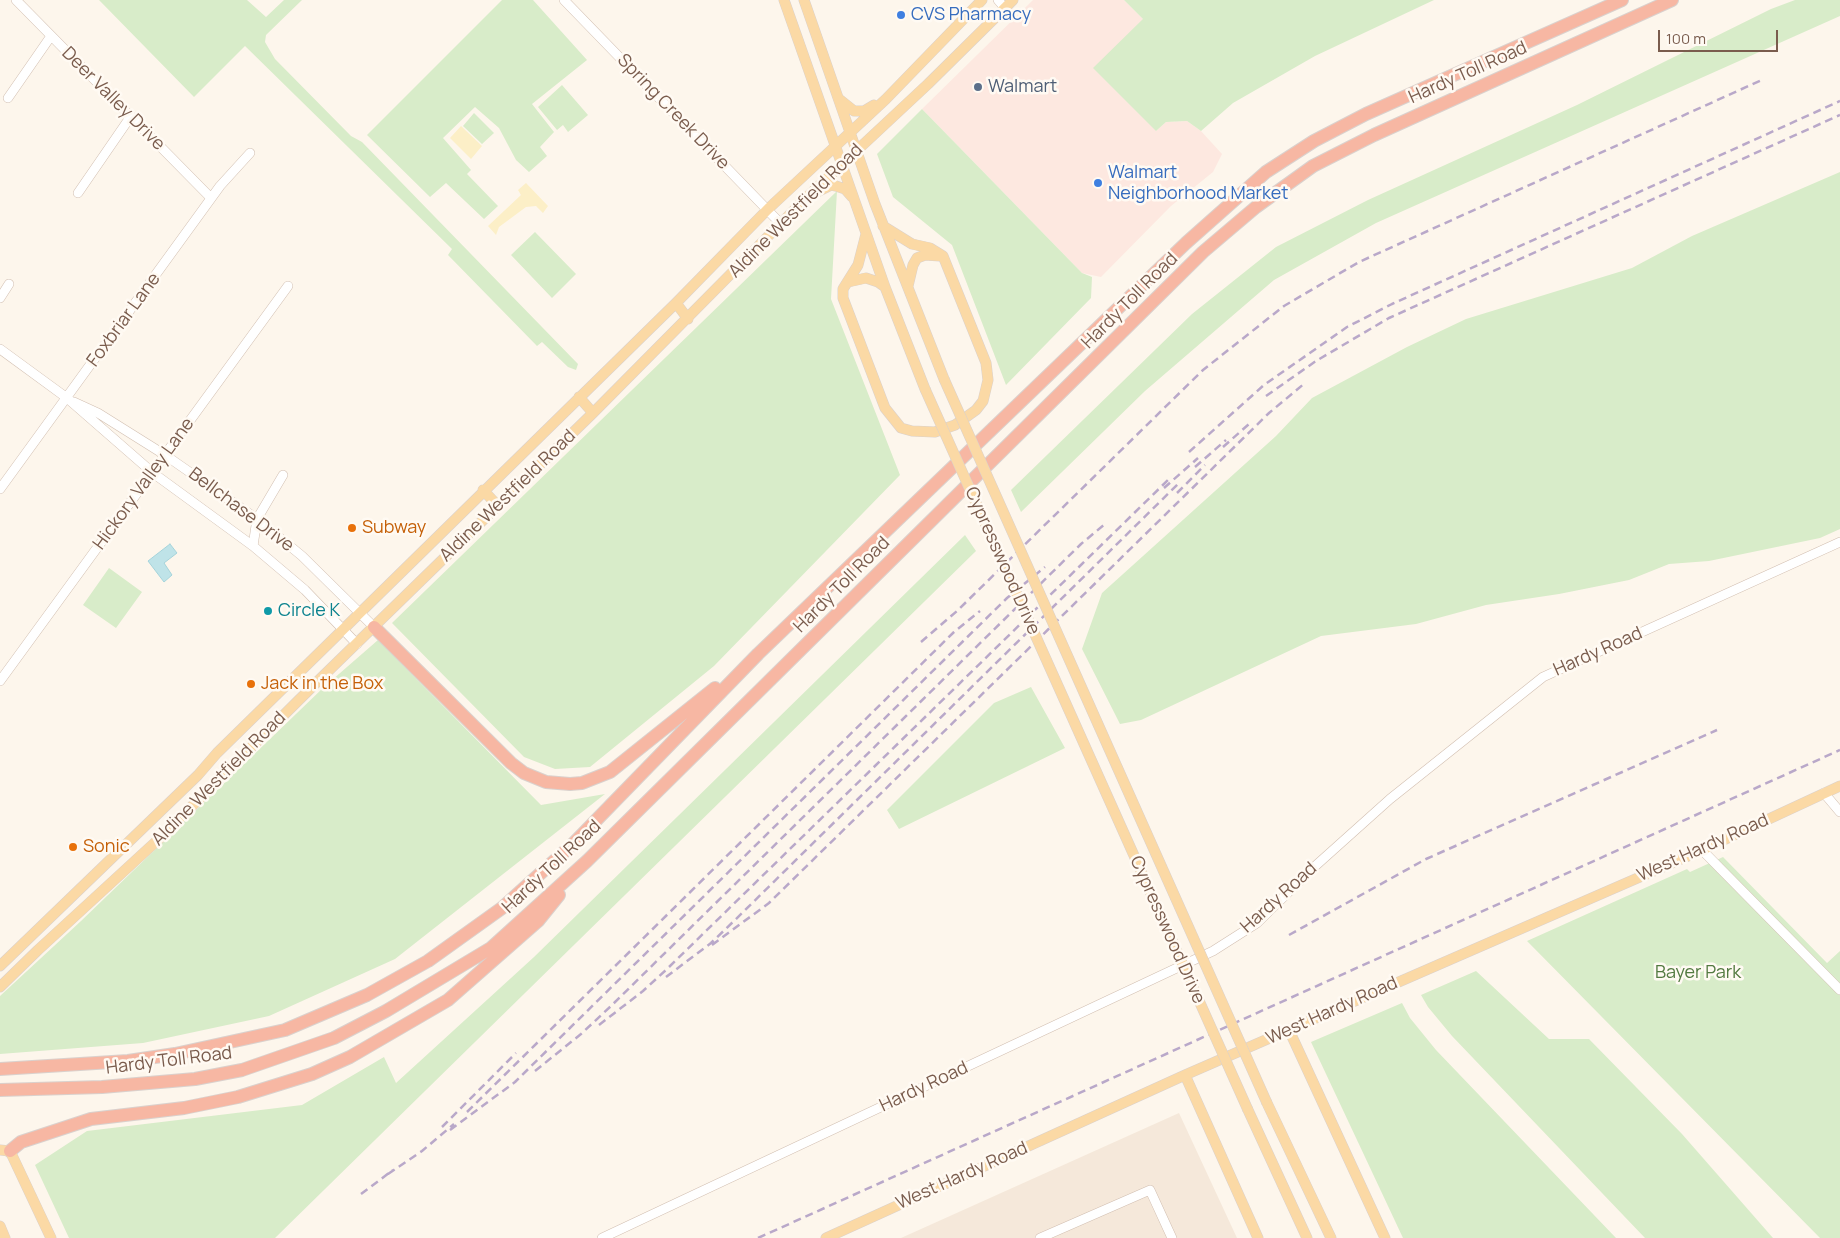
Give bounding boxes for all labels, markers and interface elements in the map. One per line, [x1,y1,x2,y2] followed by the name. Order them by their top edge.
[911,4,1031,26] place label: CVS Pharmacy
[895,9,907,21] marker: CVS Pharmacy
[1660,20,1780,52] scale bar
[1666,28,1706,49] text: 100 m
[1406,37,1530,109] street label: Hardy Toll Road
[57,43,169,155] street label: Deer Valley Drive
[612,50,734,174] street label: Spring Creek Drive
[988,76,1057,98] place label: Walmart
[972,81,984,93] marker: Walmart
[724,139,868,283] street label: Aldine Westfield Road
[1108,162,1289,204] place label: Walmart Neighborhood Market
[1092,177,1104,189] marker: Walmart Neighborhood Market
[1077,248,1183,354] street label: Hardy Toll Road
[83,269,165,371] street label: Foxbriar Lane
[89,414,199,554] street label: Hickory Valley Lane
[436,425,580,567] street label: Aldine Westfield Road
[184,463,298,557] street label: Bellchase Drive
[960,484,1044,638] street label: Cypresswood Drive
[362,517,426,539] place label: Subway
[346,522,358,534] marker: Subway
[789,532,895,638] street label: Hardy Toll Road
[278,600,340,622] place label: Circle K
[262,605,274,617] marker: Circle K
[1550,623,1646,681] street label: Hardy Road
[261,673,383,695] place label: Jack in the Box
[245,678,257,690] marker: Jack in the Box
[147,707,291,851] street label: Aldine Westfield Road
[1634,809,1772,887] street label: West Hardy Road
[498,816,606,918] street label: Hardy Toll Road
[83,836,130,858] place label: Sonic
[67,841,79,853] marker: Sonic
[1125,853,1209,1007] street label: Cypresswood Drive
[1236,858,1322,938] street label: Hardy Road
[1655,962,1741,984] park label: Bayer Park
[1263,972,1401,1050] street label: West Hardy Road
[105,1043,233,1079] street label: Hardy Toll Road
[876,1057,972,1117] street label: Hardy Road
[893,1137,1031,1215] street label: West Hardy Road

